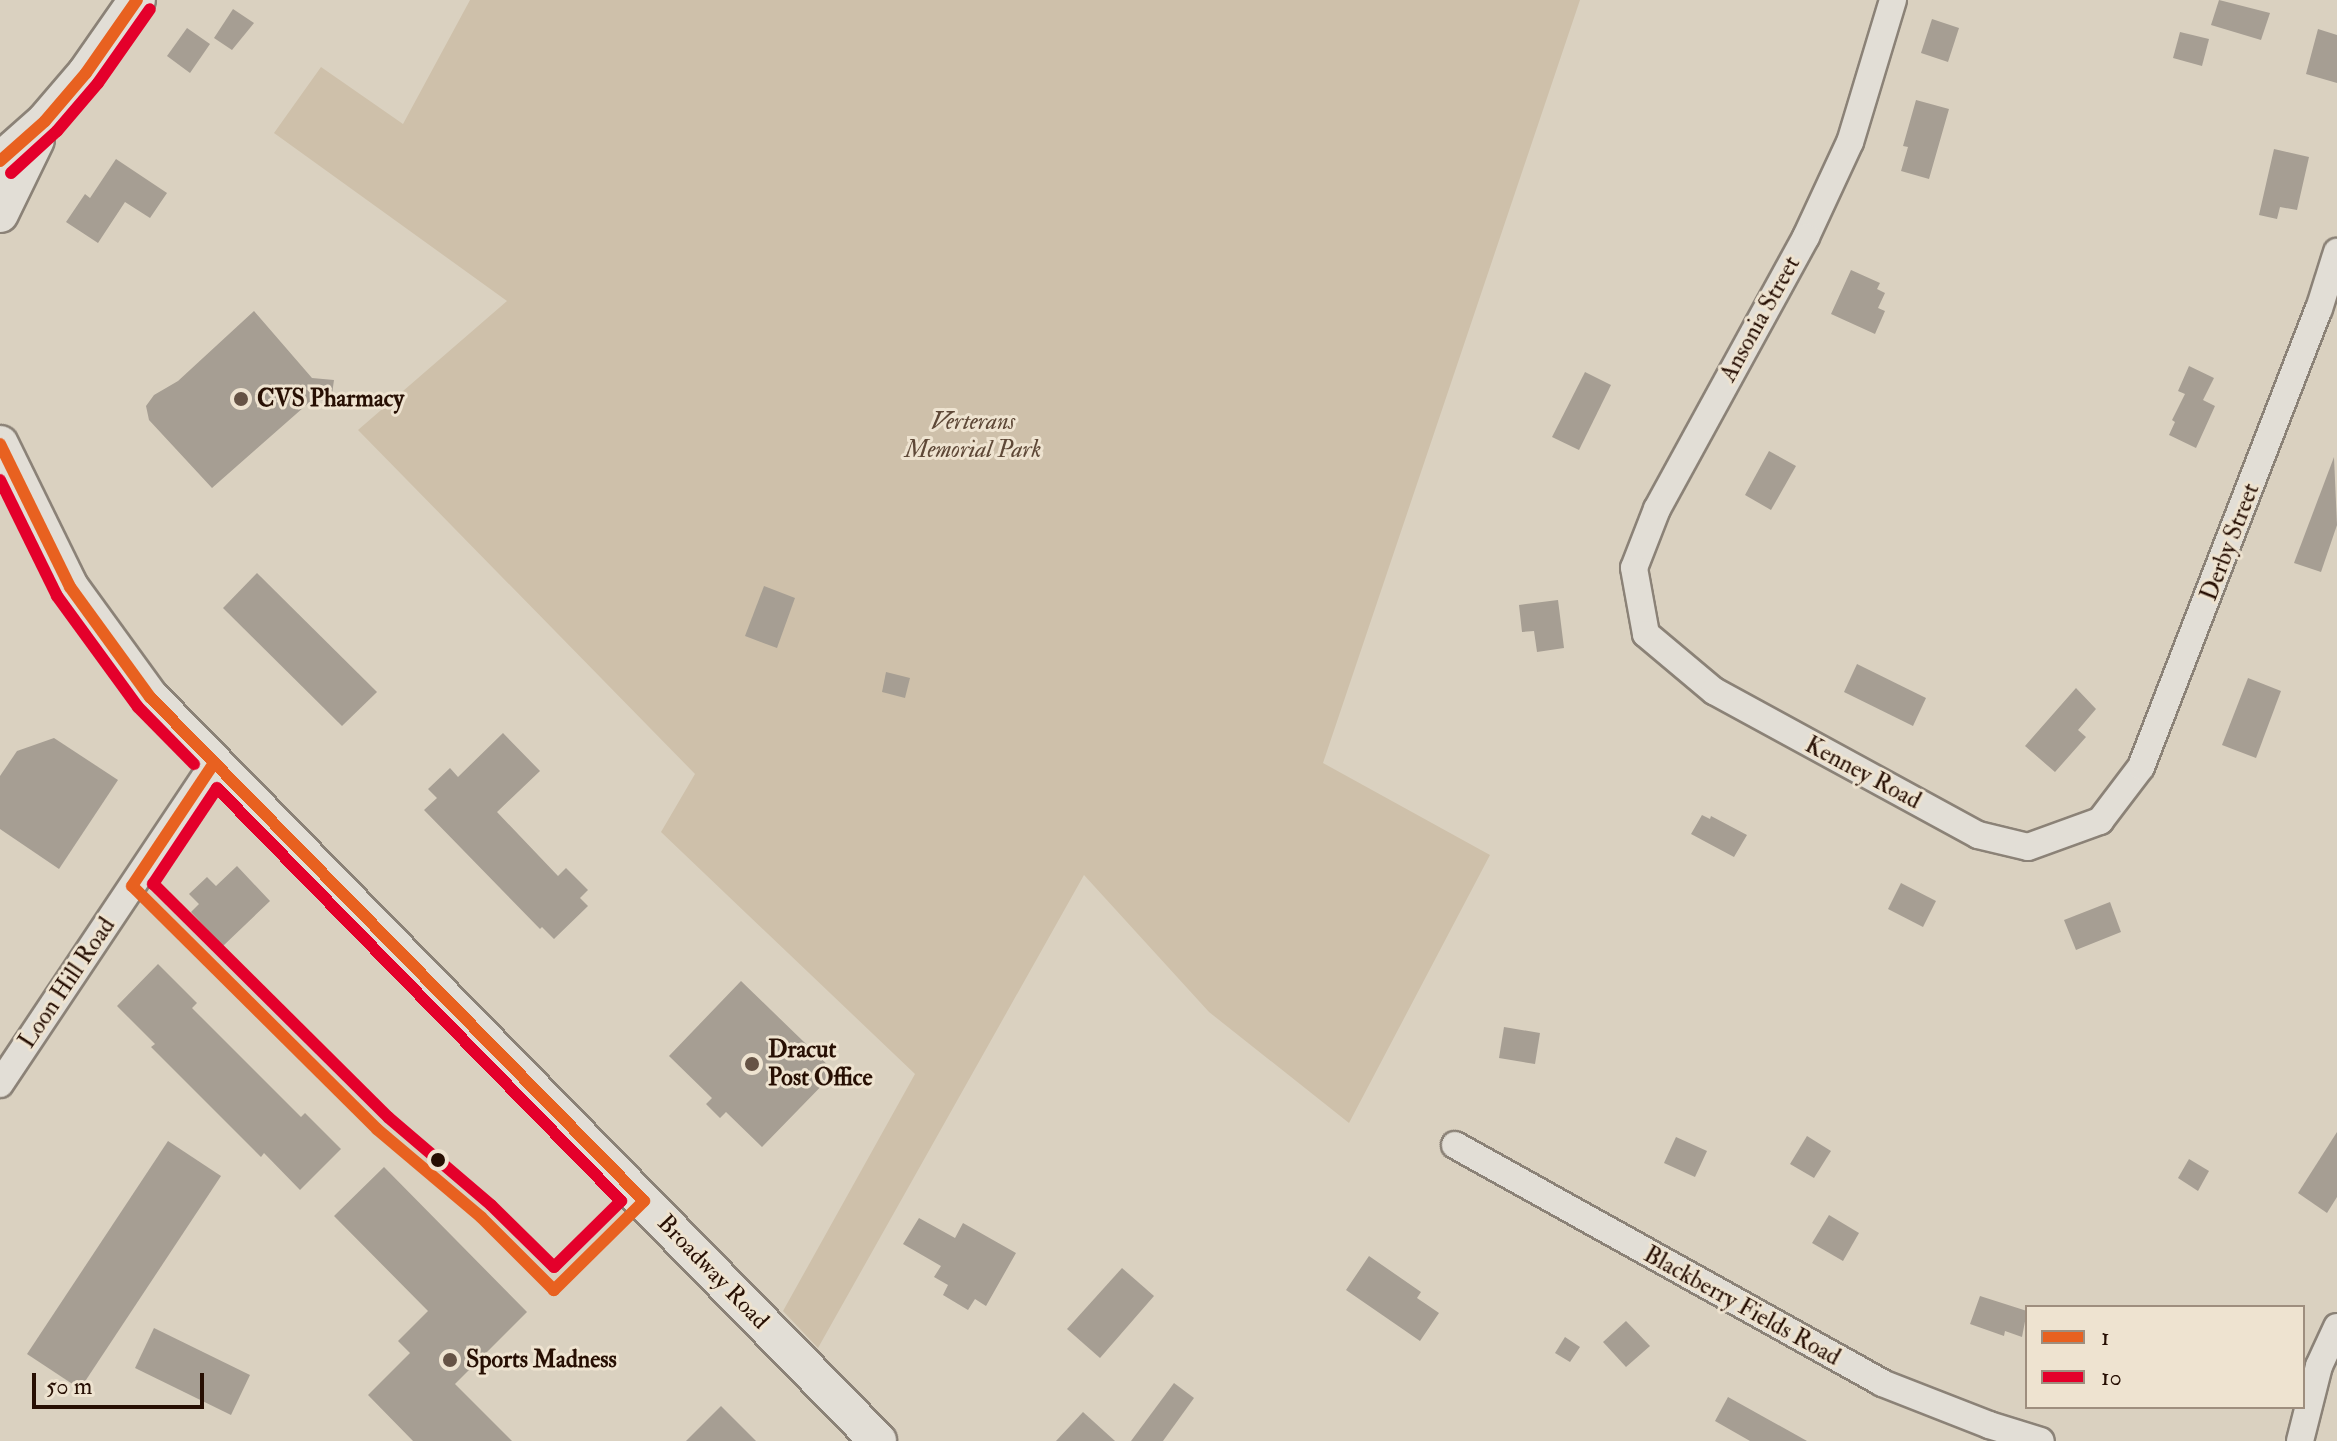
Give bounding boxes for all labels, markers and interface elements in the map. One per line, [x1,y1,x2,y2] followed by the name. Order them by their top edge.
[1714,251,1806,387] street label: Ansonia Street
[257,385,404,413] place label: CVS Pharmacy
[232,390,250,408] marker: CVS Pharmacy
[905,408,1041,464] park label: Verterans Memorial Park
[2194,479,2266,605] street label: Derby Street
[1800,730,1926,816] street label: Kenney Road
[13,912,121,1054] street label: Loon Hill Road
[768,1036,873,1092] place label: Dracut Post Office
[743,1055,761,1073] marker: Dracut Post Office
[430,1152,446,1168] unlabelled marker
[651,1209,775,1335] street label: Broadway Road
[1639,1240,1845,1372] street label: Blackberry Fields Road
[2025,1305,2305,1409] legend
[2101,1322,2110,1353] text: 1
[466,1346,617,1374] place label: Sports Madness
[441,1351,459,1369] marker: Sports Madness
[36,1357,208,1407] scale bar
[2101,1362,2122,1393] text: 10
[46,1371,92,1402] text: 50 m

